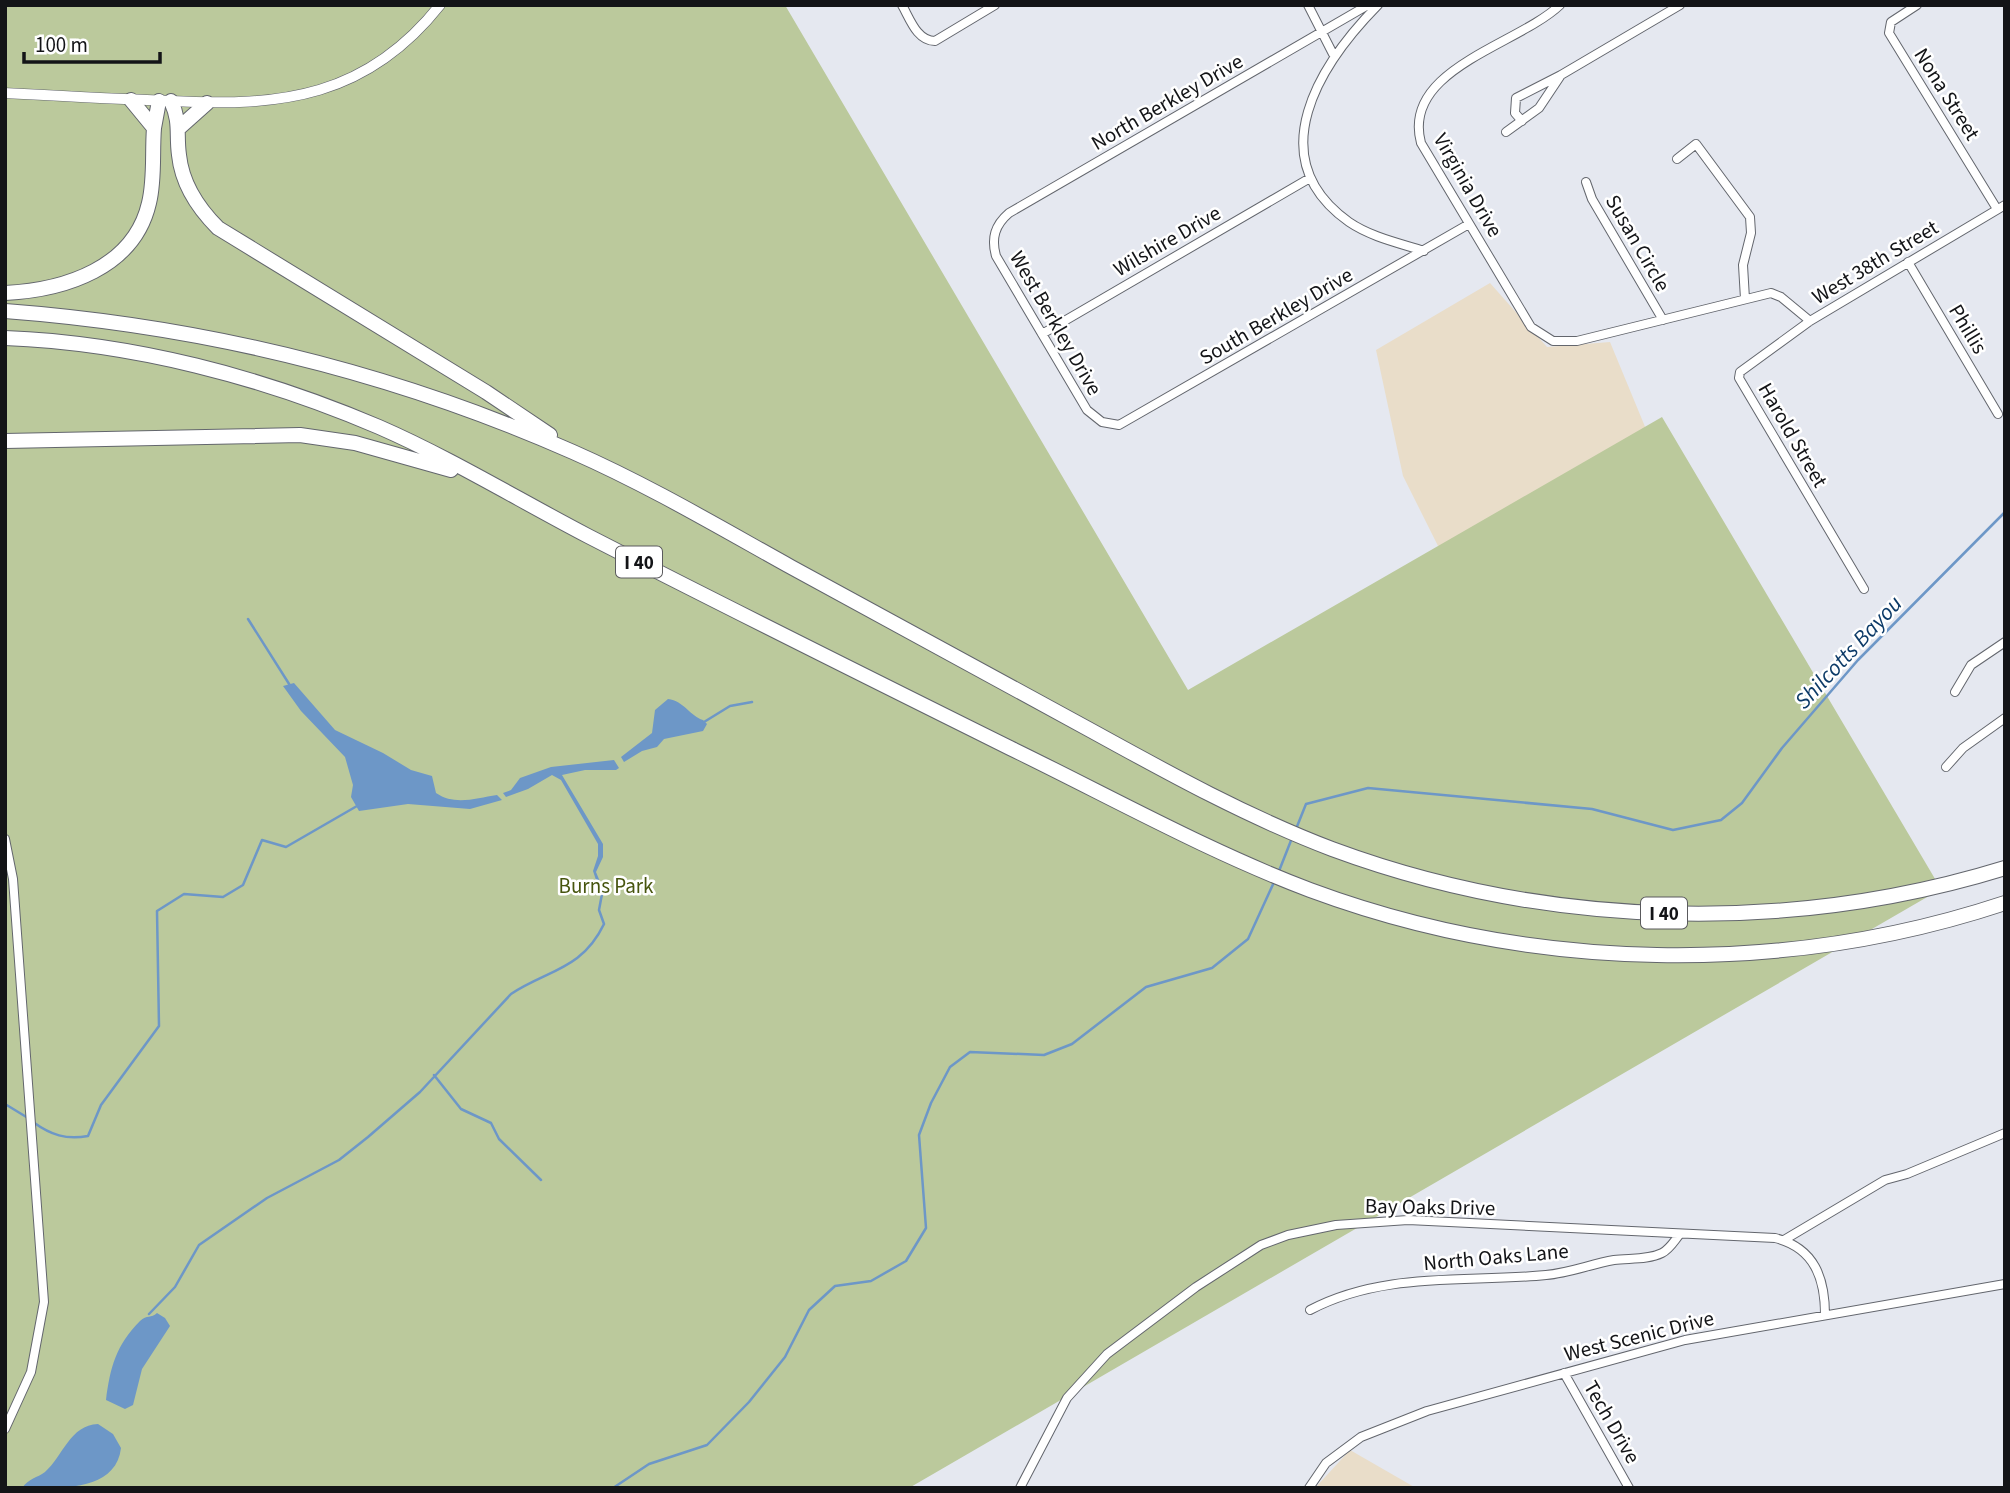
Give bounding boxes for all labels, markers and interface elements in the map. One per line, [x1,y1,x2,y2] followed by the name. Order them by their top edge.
[24,21,161,65] scale bar
[35,30,88,60] text: 100 m
[1907,42,1987,146] street label: Nona Street
[1086,46,1248,158] street label: North Berkley Drive
[1426,127,1510,243] street label: Virginia Drive
[1598,189,1678,297] street label: Susan Circle
[1108,198,1226,284] street label: Wilshire Drive
[1806,212,1944,312] street label: West 38th Street
[1002,245,1110,401] street label: West Berkley Drive
[1194,260,1358,372] street label: South Berkley Drive
[1941,298,1995,360] street label: Phillis
[1751,377,1835,493] street label: Harold Street
[616,547,662,578] road number: I 40
[1787,588,1910,716] water label: Shilcotts Bayou
[559,871,654,901] park label: Burns Park
[1641,897,1687,928] road number: I 40
[1365,1191,1495,1223] street label: Bay Oaks Drive
[1422,1236,1570,1278] street label: North Oaks Lane
[1561,1303,1717,1369] street label: West Scenic Drive
[1576,1375,1648,1469] street label: Tech Drive

